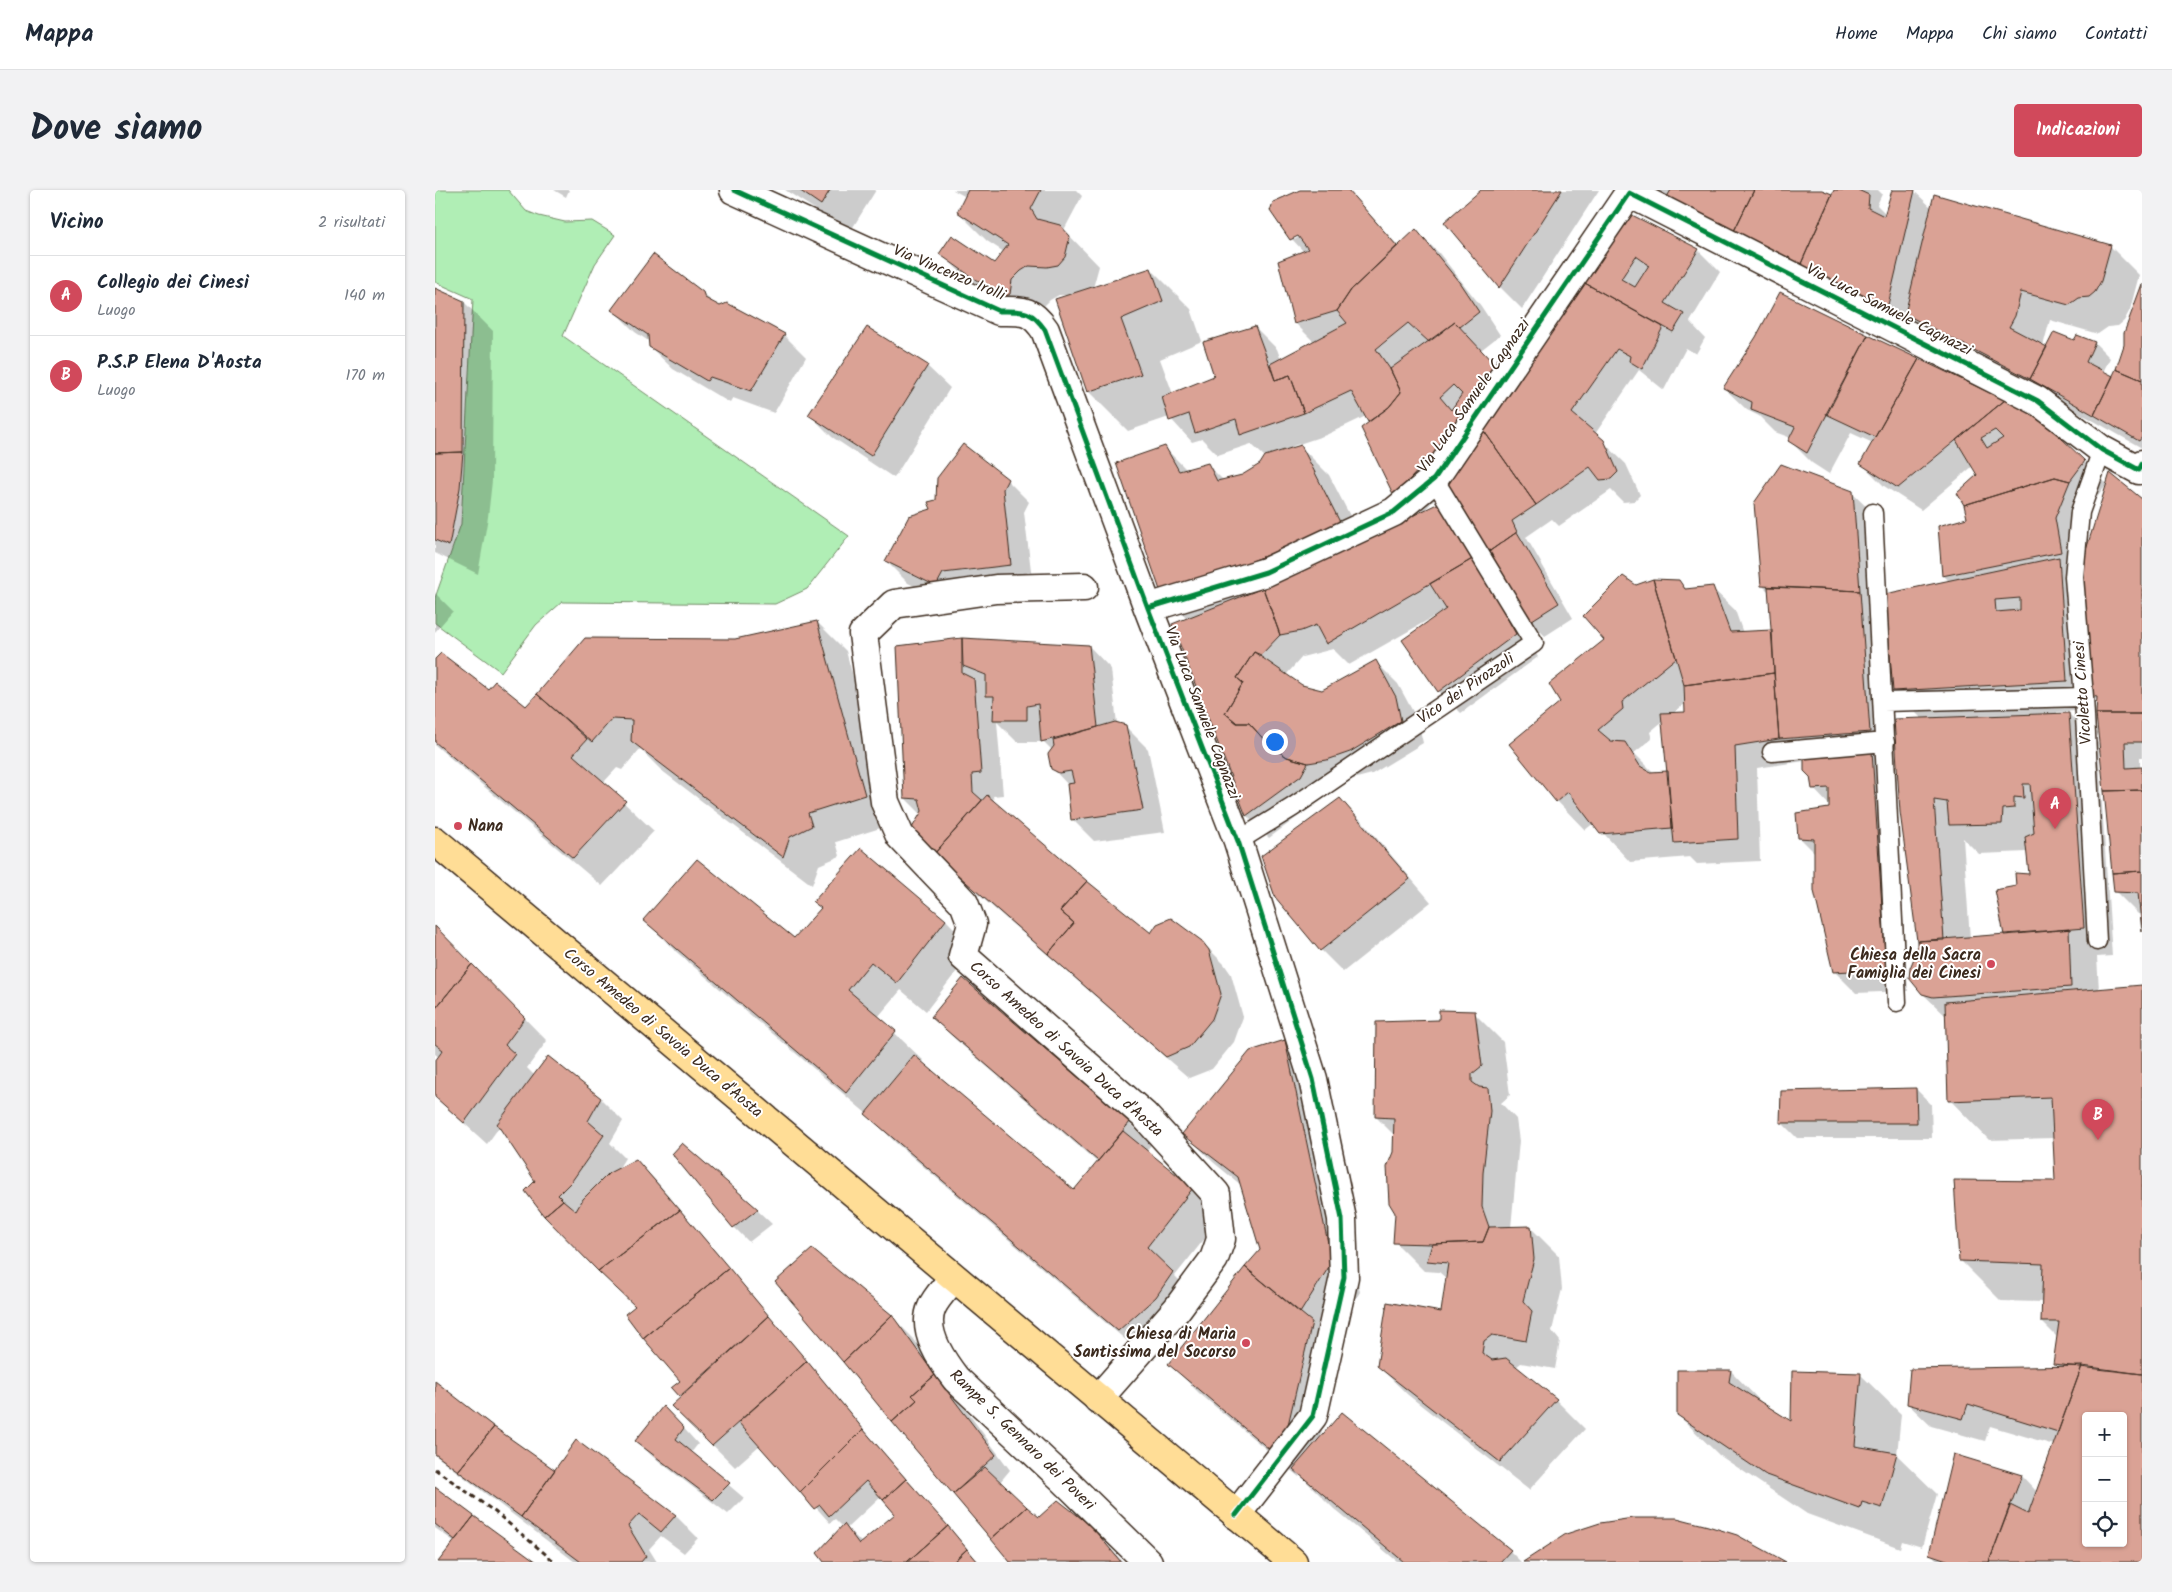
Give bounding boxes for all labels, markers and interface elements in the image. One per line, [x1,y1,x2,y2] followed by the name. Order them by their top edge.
[25,15,93,54] text: Mappa
[1835,20,1878,49] text: Home
[1906,20,1954,49] text: Mappa
[1982,20,2057,49] text: Chi siamo
[2085,20,2147,49] text: Contatti
[30,102,203,158] text: Dove siamo
[2014,104,2142,157] button: Indicazioni
[50,206,104,239] text: Vicino
[318,210,385,235] text: 2 risultati
[889,238,1010,308] street label: Via Vincenzo Irolli
[1802,257,1977,363] street label: Via Luca Samuele Cagnazzi
[97,268,249,298] text: Collegio dei Cinesi
[61,283,71,308] text: A
[344,283,385,308] text: 140 m
[97,298,136,323] text: Luogo
[1411,313,1538,478] street label: Via Luca Samuele Cagnazzi
[97,348,262,378] text: P.S.P Elena D'Aosta
[61,363,71,388] text: B
[345,363,385,388] text: 170 m
[97,378,136,403] text: Luogo
[1157,623,1247,804] street label: Via Luca Samuele Cagnazzi
[2067,639,2099,746] street label: Vicoletto Cinesi
[1412,646,1521,731] street label: Vico dei Pirozzoli
[1262,729,1288,755] your location
[2039,788,2071,829] pin: A
[468,814,503,839] place label: Nana
[452,820,464,832] marker: Nana
[558,942,768,1124] street label: Corso Amedeo di Savoia Duca d'Aosta
[1847,943,1982,986] place label: Chiesa della Sacra Famiglia dei Cinesi
[963,955,1169,1143] street label: Corso Amedeo di Savoia Duca d'Aosta
[1985,958,1997,970] marker: Chiesa della Sacra Famiglia dei Cinesi
[2082,1099,2114,1140] pin: B
[1074,1322,1236,1365] place label: Chiesa di Maria Santissima del Socorso
[1240,1337,1252,1349] marker: Chiesa di Maria Santissima del Socorso
[943,1363,1101,1517] street label: Rampe S. Gennaro dei Poveri
[2082,1412,2127,1547] map controls
[2082,1412,2127,1457] button: +
[2082,1457,2127,1502] button: −
[2082,1502,2127,1547] button: locate

